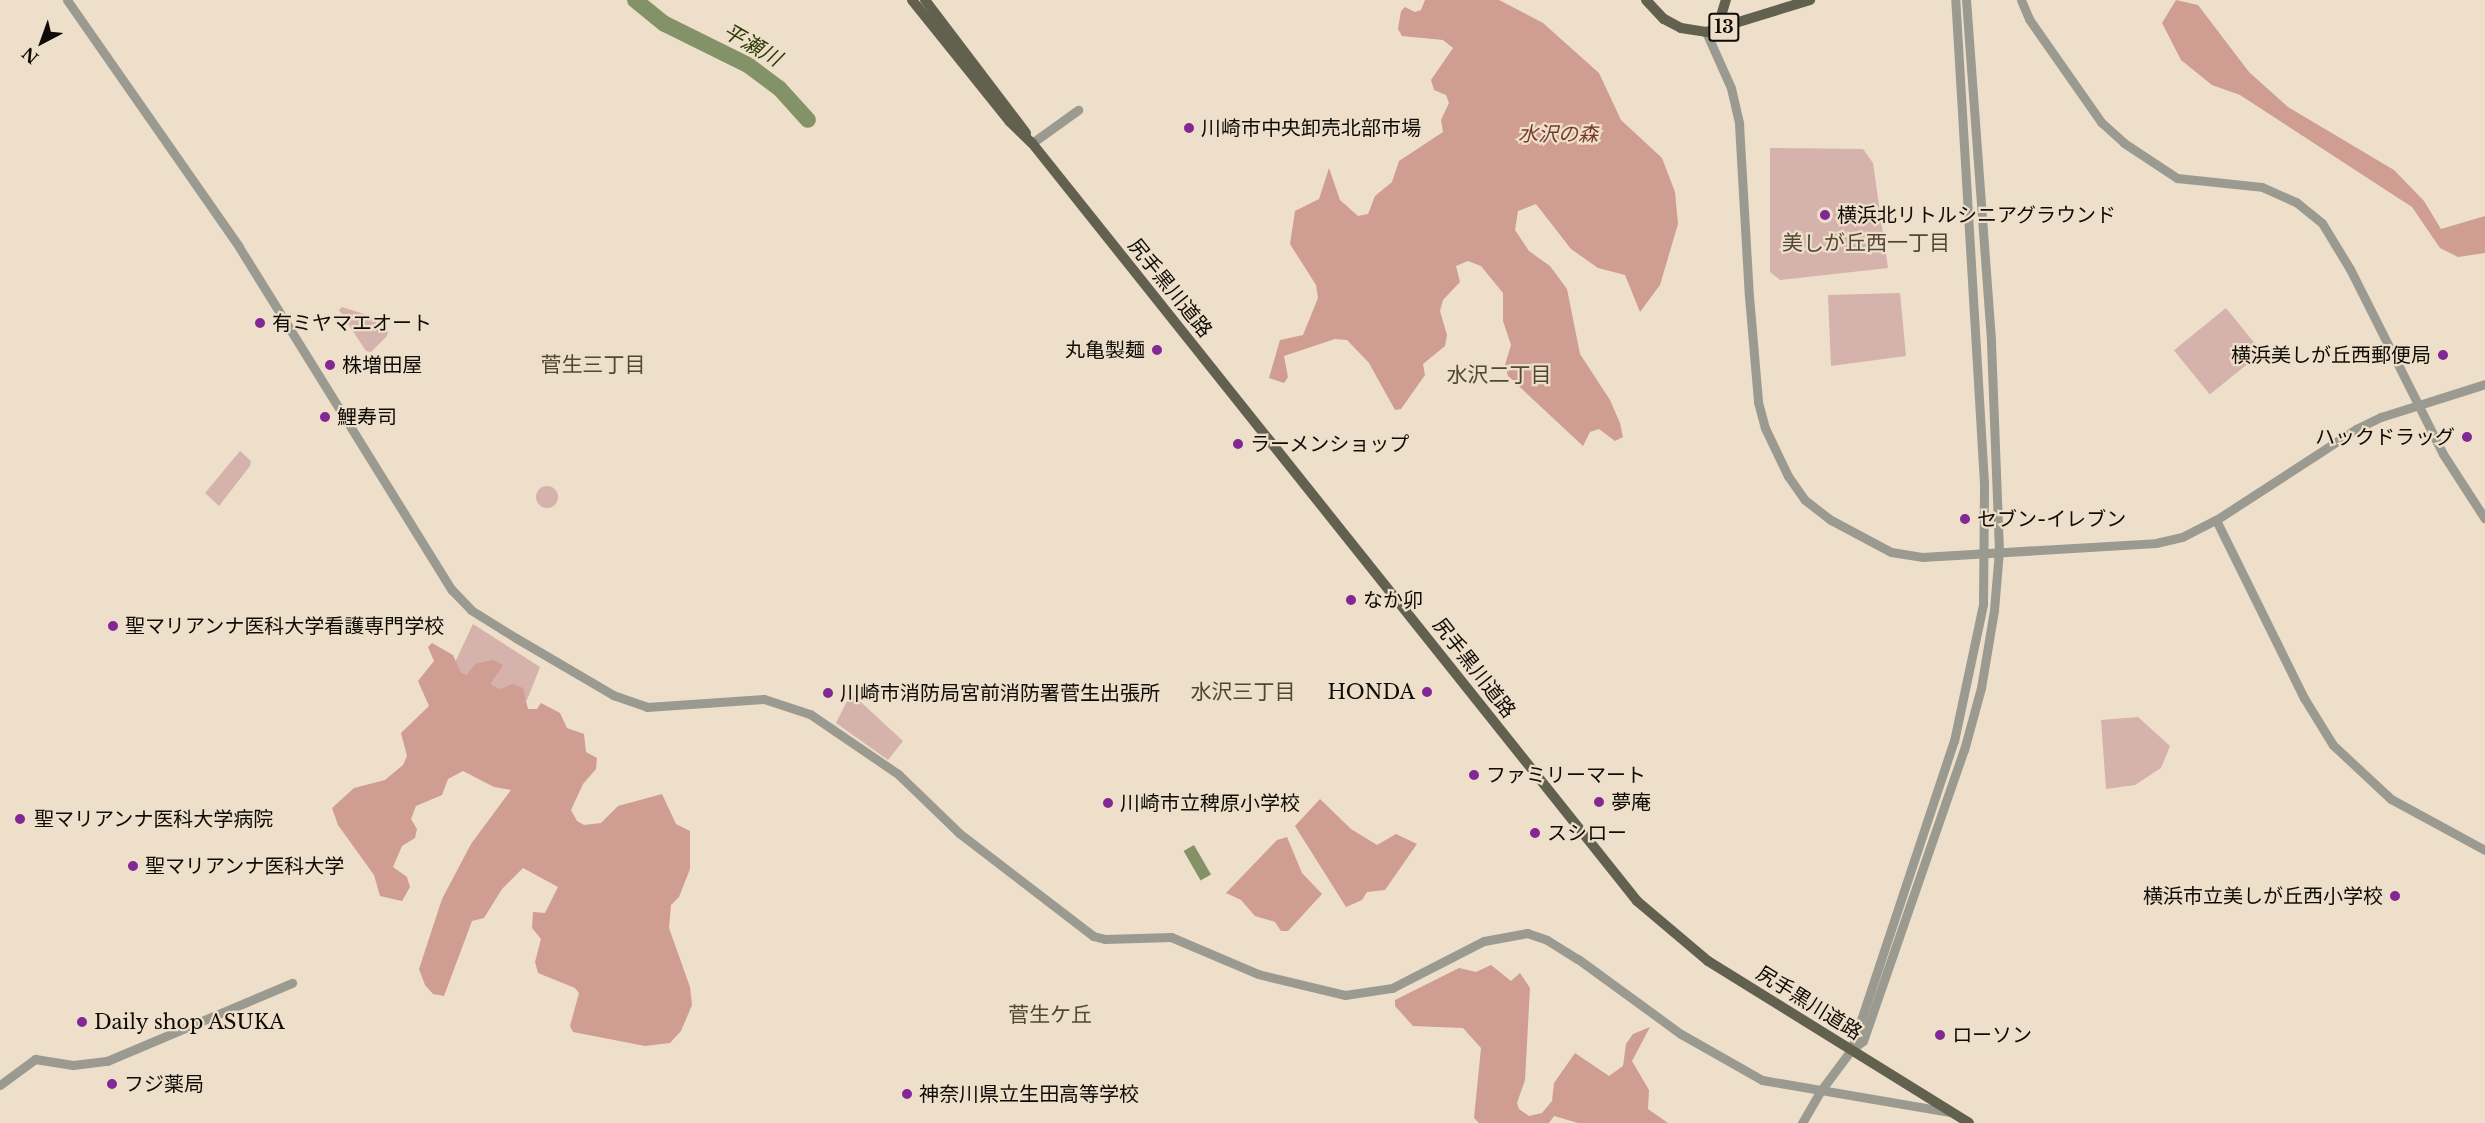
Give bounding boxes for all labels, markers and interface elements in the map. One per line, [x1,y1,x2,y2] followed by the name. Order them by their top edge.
[12,12,72,72] north arrow
[1708,12,1740,42] road number: 13
[718,18,786,72] water label: 平瀬川
[18,43,42,68] text: N
[1201,116,1421,140] place label: 川崎市中央卸売北部市場
[1182,121,1196,135] marker: 川崎市中央卸売北部市場
[1518,122,1598,146] park label: 水沢の森
[1837,203,2117,227] place label: 横浜北リトルシニアグラウンド
[1818,208,1832,222] marker: 横浜北リトルシニアグラウンド
[1782,230,1950,256] district label: 美しが丘西一丁目
[1123,234,1217,342] street label: 尻手黒川道路
[272,311,432,335] place label: 有ミヤマエオート
[253,316,267,330] marker: 有ミヤマエオート
[1065,338,1145,362] place label: 丸亀製麺
[1150,343,1164,357] marker: 丸亀製麺
[2231,343,2431,367] place label: 横浜美しが丘西郵便局
[2436,348,2450,362] marker: 横浜美しが丘西郵便局
[541,352,645,378] district label: 菅生三丁目
[342,353,422,377] place label: 株増田屋
[323,358,337,372] marker: 株増田屋
[1447,362,1551,388] district label: 水沢二丁目
[337,405,397,429] place label: 鯉寿司
[318,410,332,424] marker: 鯉寿司
[2315,425,2455,449] place label: ハックドラッグ
[2460,430,2474,444] marker: ハックドラッグ
[1250,432,1410,456] place label: ラーメンショップ
[1231,437,1245,451] marker: ラーメンショップ
[1977,507,2126,531] place label: セブン-イレブン
[1958,512,1972,526] marker: セブン-イレブン
[1363,588,1423,612] place label: なか卯
[1344,593,1358,607] marker: なか卯
[1428,613,1520,723] street label: 尻手黒川道路
[125,614,445,638] place label: 聖マリアンナ医科大学看護専門学校
[106,619,120,633] marker: 聖マリアンナ医科大学看護専門学校
[1191,679,1295,705] district label: 水沢三丁目
[1328,680,1415,704] place label: HONDA
[840,681,1160,705] place label: 川崎市消防局宮前消防署菅生出張所
[1420,685,1434,699] marker: HONDA
[821,686,835,700] marker: 川崎市消防局宮前消防署菅生出張所
[1486,763,1646,787] place label: ファミリーマート
[1467,768,1481,782] marker: ファミリーマート
[1611,790,1651,814] place label: 夢庵
[1120,791,1300,815] place label: 川崎市立稗原小学校
[1592,795,1606,809] marker: 夢庵
[1101,796,1115,810] marker: 川崎市立稗原小学校
[34,807,274,831] place label: 聖マリアンナ医科大学病院
[11,810,29,828] marker: 聖マリアンナ医科大学病院
[1547,821,1627,845] place label: スシロー
[1528,826,1542,840] marker: スシロー
[145,854,345,878] place label: 聖マリアンナ医科大学
[126,859,140,873] marker: 聖マリアンナ医科大学
[2143,884,2383,908] place label: 横浜市立美しが丘西小学校
[2388,889,2402,903] marker: 横浜市立美しが丘西小学校
[1752,961,1866,1045] street label: 尻手黒川道路
[1008,1002,1092,1028] district label: 菅生ケ丘
[94,1010,286,1034] place label: Daily shop ASUKA
[75,1015,89,1029] marker: Daily shop ASUKA
[1952,1023,2032,1047] place label: ローソン
[1933,1028,1947,1042] marker: ローソン
[124,1072,204,1096] place label: フジ薬局
[105,1077,119,1091] marker: フジ薬局
[919,1082,1139,1106] place label: 神奈川県立生田高等学校
[900,1087,914,1101] marker: 神奈川県立生田高等学校

